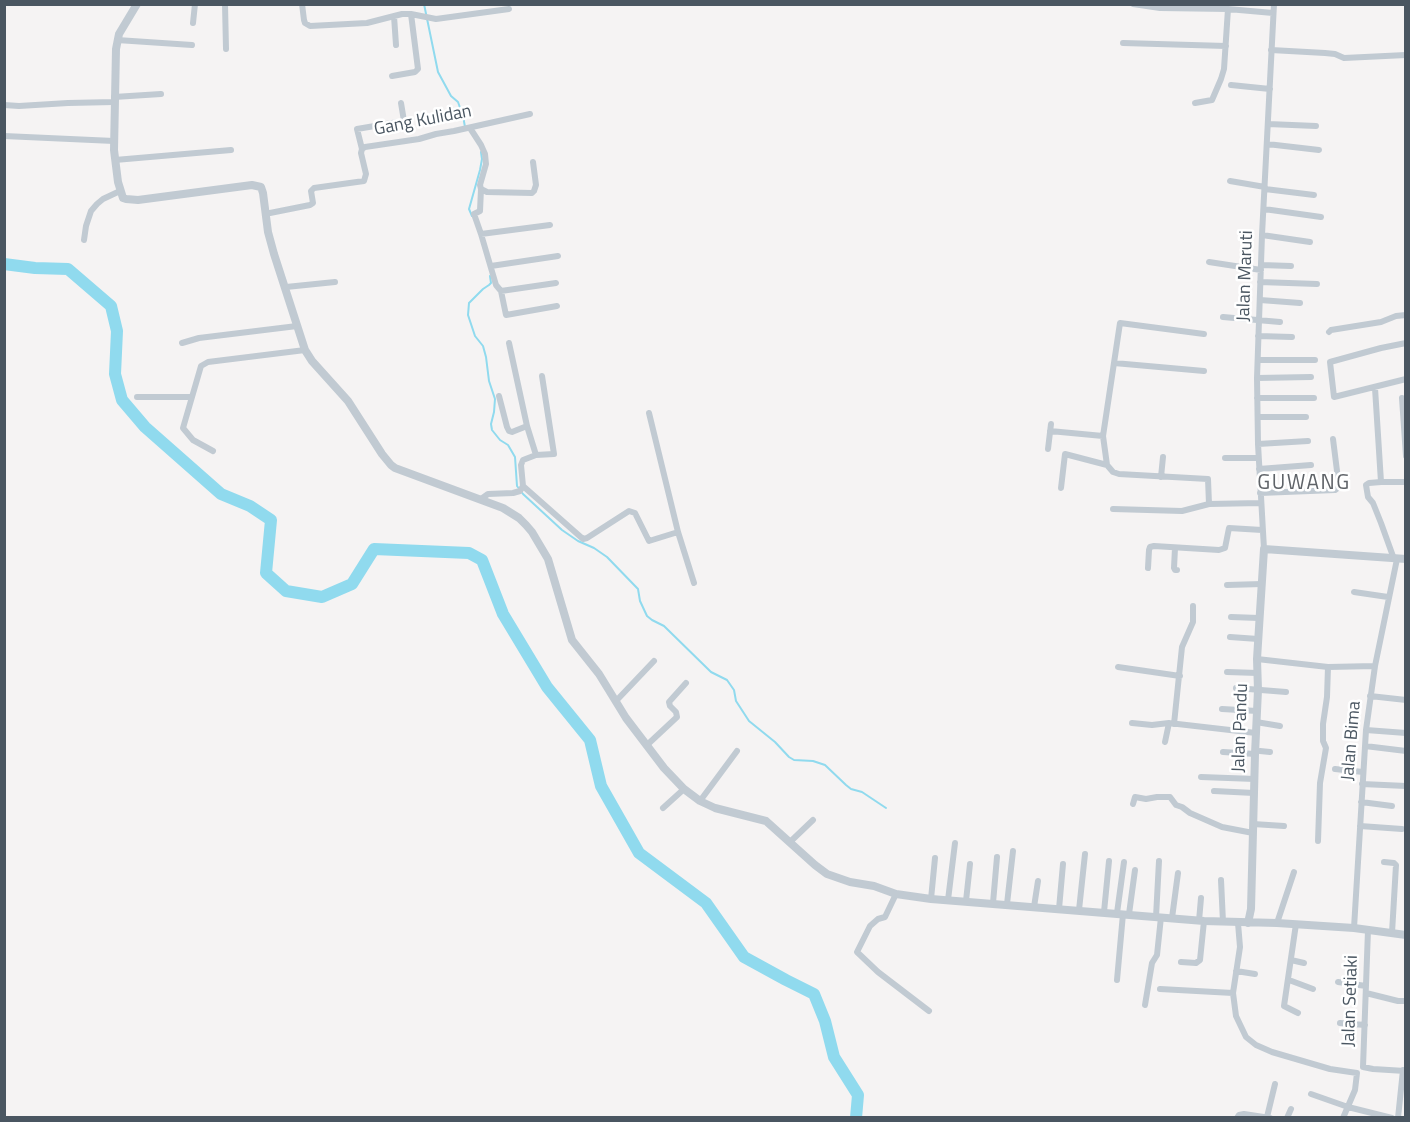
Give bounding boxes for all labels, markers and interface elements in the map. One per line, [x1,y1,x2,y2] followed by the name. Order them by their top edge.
[372,101,474,141] street label: Gang Kulidan
[1234,230,1258,322] street label: Jalan Maruti
[1257,471,1351,497] district label: GUWANG
[1229,683,1253,773] street label: Jalan Pandu
[1338,700,1366,782] street label: Jalan Bima
[1339,955,1363,1047] street label: Jalan Setiaki

